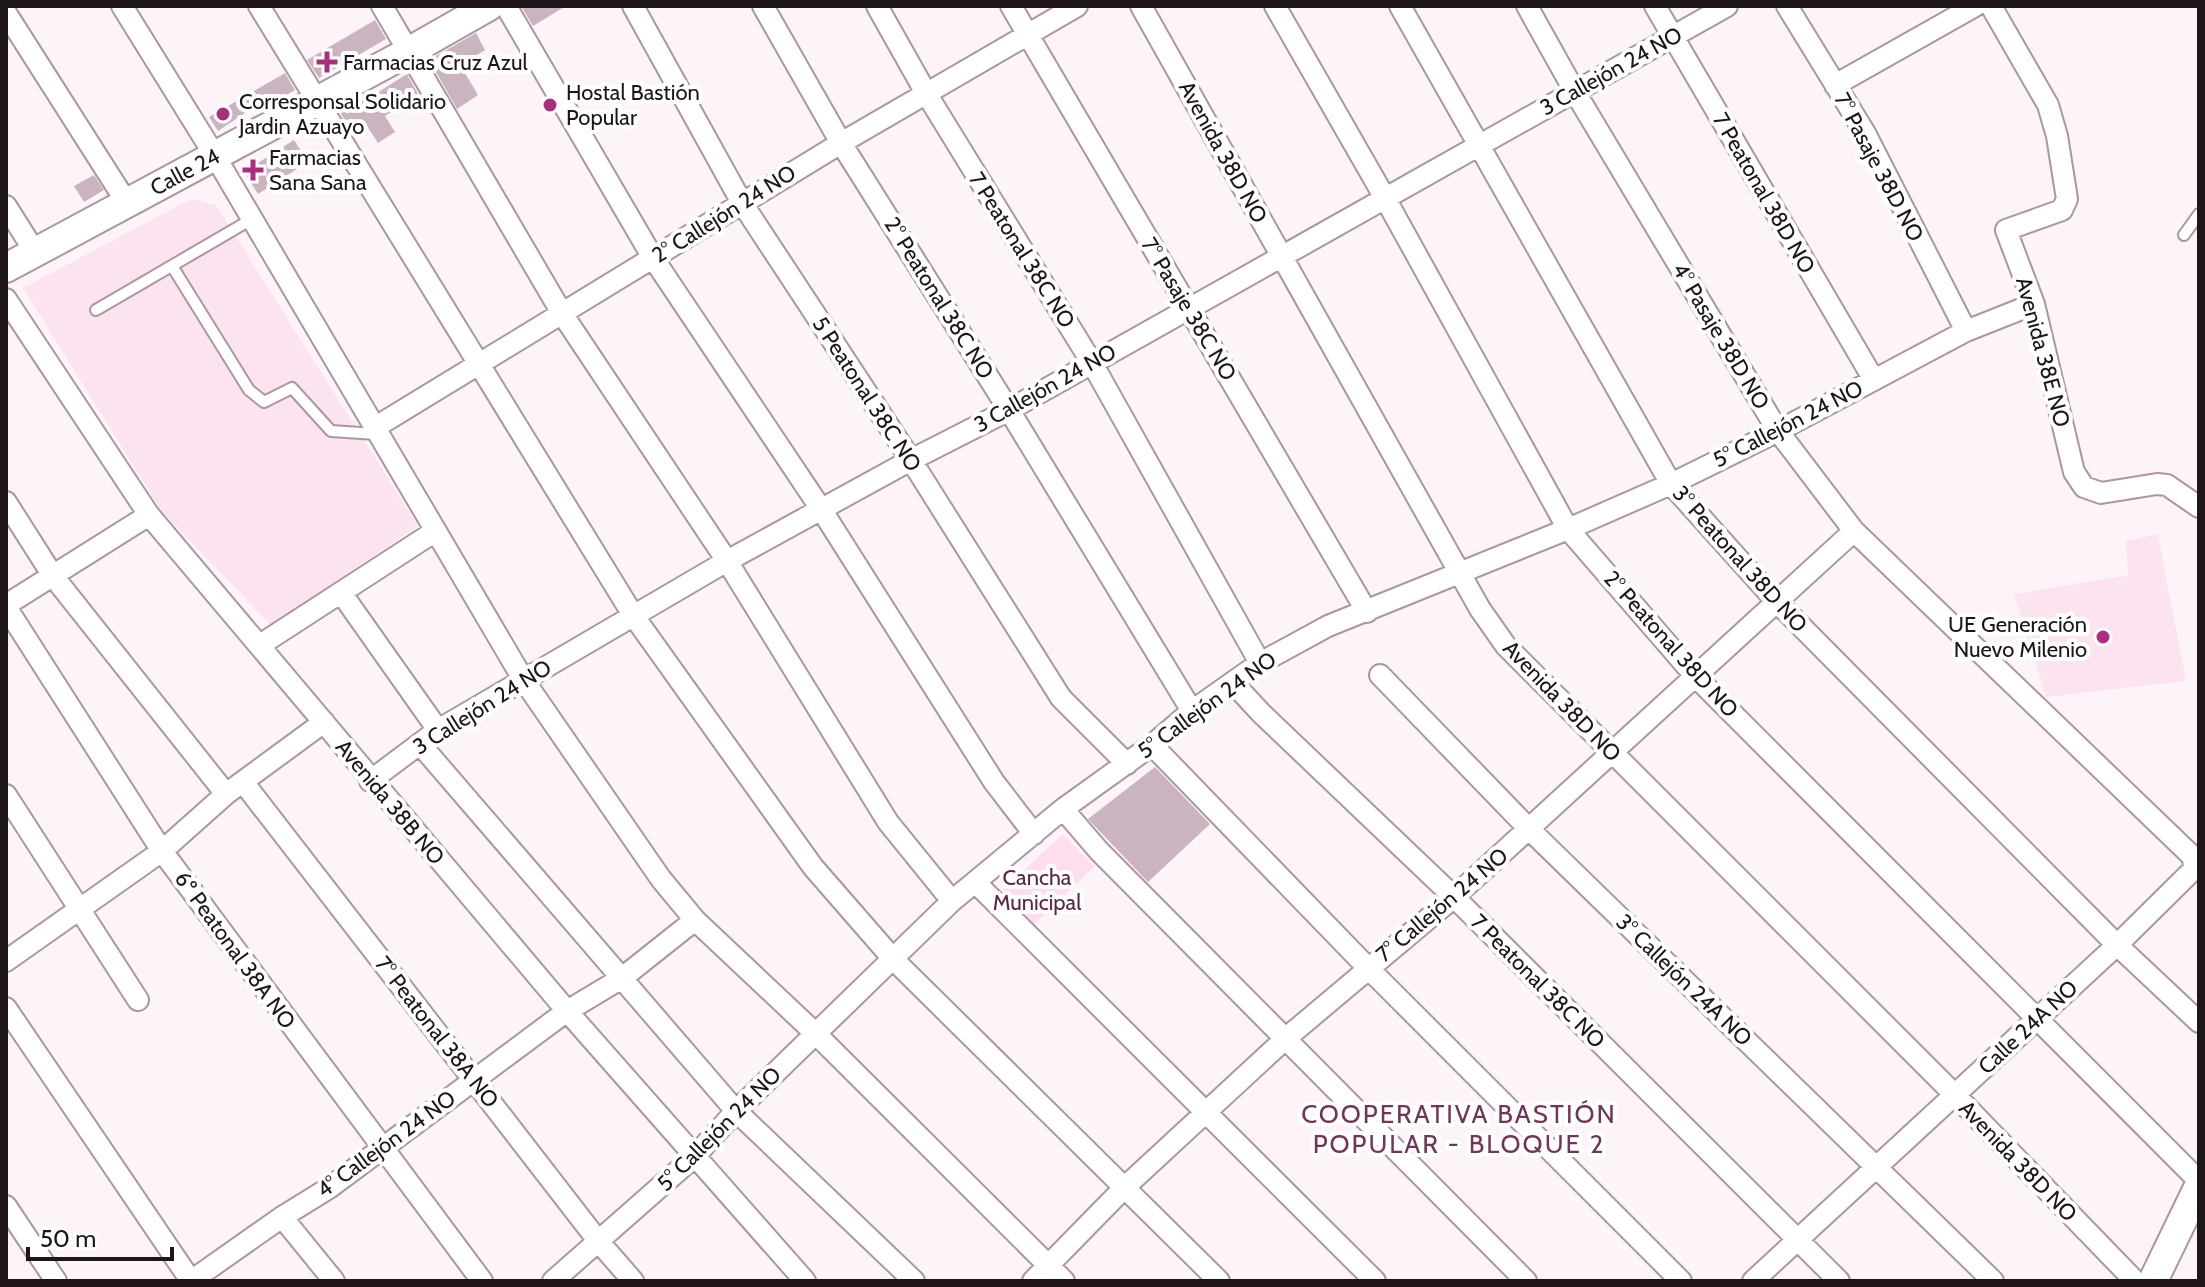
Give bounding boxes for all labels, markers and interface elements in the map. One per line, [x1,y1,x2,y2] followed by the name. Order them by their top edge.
[1535,21,1687,121] street label: 3 Callejón 24 NO
[343,49,529,76] place label: Farmacias Cruz Azul
[318,53,336,71] marker: Farmacias Cruz Azul
[1173,76,1273,228] street label: Avenida 38D NO
[566,79,700,131] place label: Hostal Bastión Popular
[238,88,446,140] place label: Corresponsal Solidario Jardin Azuayo
[1828,88,1930,246] street label: 7° Pasaje 38D NO
[541,96,559,114] marker: Hostal Bastión Popular
[214,105,232,123] marker: Corresponsal Solidario Jardin Azuayo
[1707,108,1821,278] street label: 7 Peatonal 38D NO
[146,142,225,201] street label: Calle 24
[269,144,367,196] place label: Farmacias Sana Sana
[647,159,801,269] street label: 2° Callejón 24 NO
[244,161,262,179] marker: Farmacias Sana Sana
[963,167,1081,333] street label: 7 Peatonal 38C NO
[878,212,1000,384] street label: 2° Peatonal 38C NO
[1136,233,1242,385] street label: 7° Pasaje 38C NO
[1667,258,1775,414] street label: 4° Pasaje 38D NO
[2010,274,2076,430] street label: Avenida 38E NO
[807,311,927,477] street label: 5 Peatonal 38C NO
[969,338,1121,438] street label: 3 Callejón 24 NO
[1709,375,1867,473] street label: 5° Callejón 24 NO
[1667,480,1813,638] street label: 3° Peatonal 38D NO
[1598,565,1744,723] street label: 2° Peatonal 38D NO
[1948,611,2087,663] place label: UE Generación Nuevo Milenio
[2094,628,2112,646] marker: UE Generación Nuevo Milenio
[1497,635,1627,767] street label: Avenida 38D NO
[1133,646,1282,764] street label: 5° Callejón 24 NO
[408,654,556,760] street label: 3 Callejón 24 NO
[330,734,450,870] street label: Avenida 38B NO
[1371,842,1513,968] street label: 7° Callejón 24 NO
[993,864,1082,916] park label: Cancha Municipal
[169,866,301,1034] street label: 6º Peatonal 38A NO
[1465,908,1611,1054] street label: 7 Peatonal 38C NO
[1611,908,1757,1052] street label: 3° Callejón 24A NO
[369,951,505,1113] street label: 7° Peatonal 38A NO
[1973,974,2083,1080] street label: Calle 24A NO
[651,1061,787,1197] street label: 5° Callejón 24 NO
[311,1085,461,1203] street label: 4° Callejón 24 NO
[1953,1095,2083,1227] street label: Avenida 38D NO
[1301,1098,1617,1160] district label: COOPERATIVA BASTIÓN POPULAR - BLOQUE 2
[28,1211,172,1261] scale bar
[40,1224,96,1253] text: 50 m

